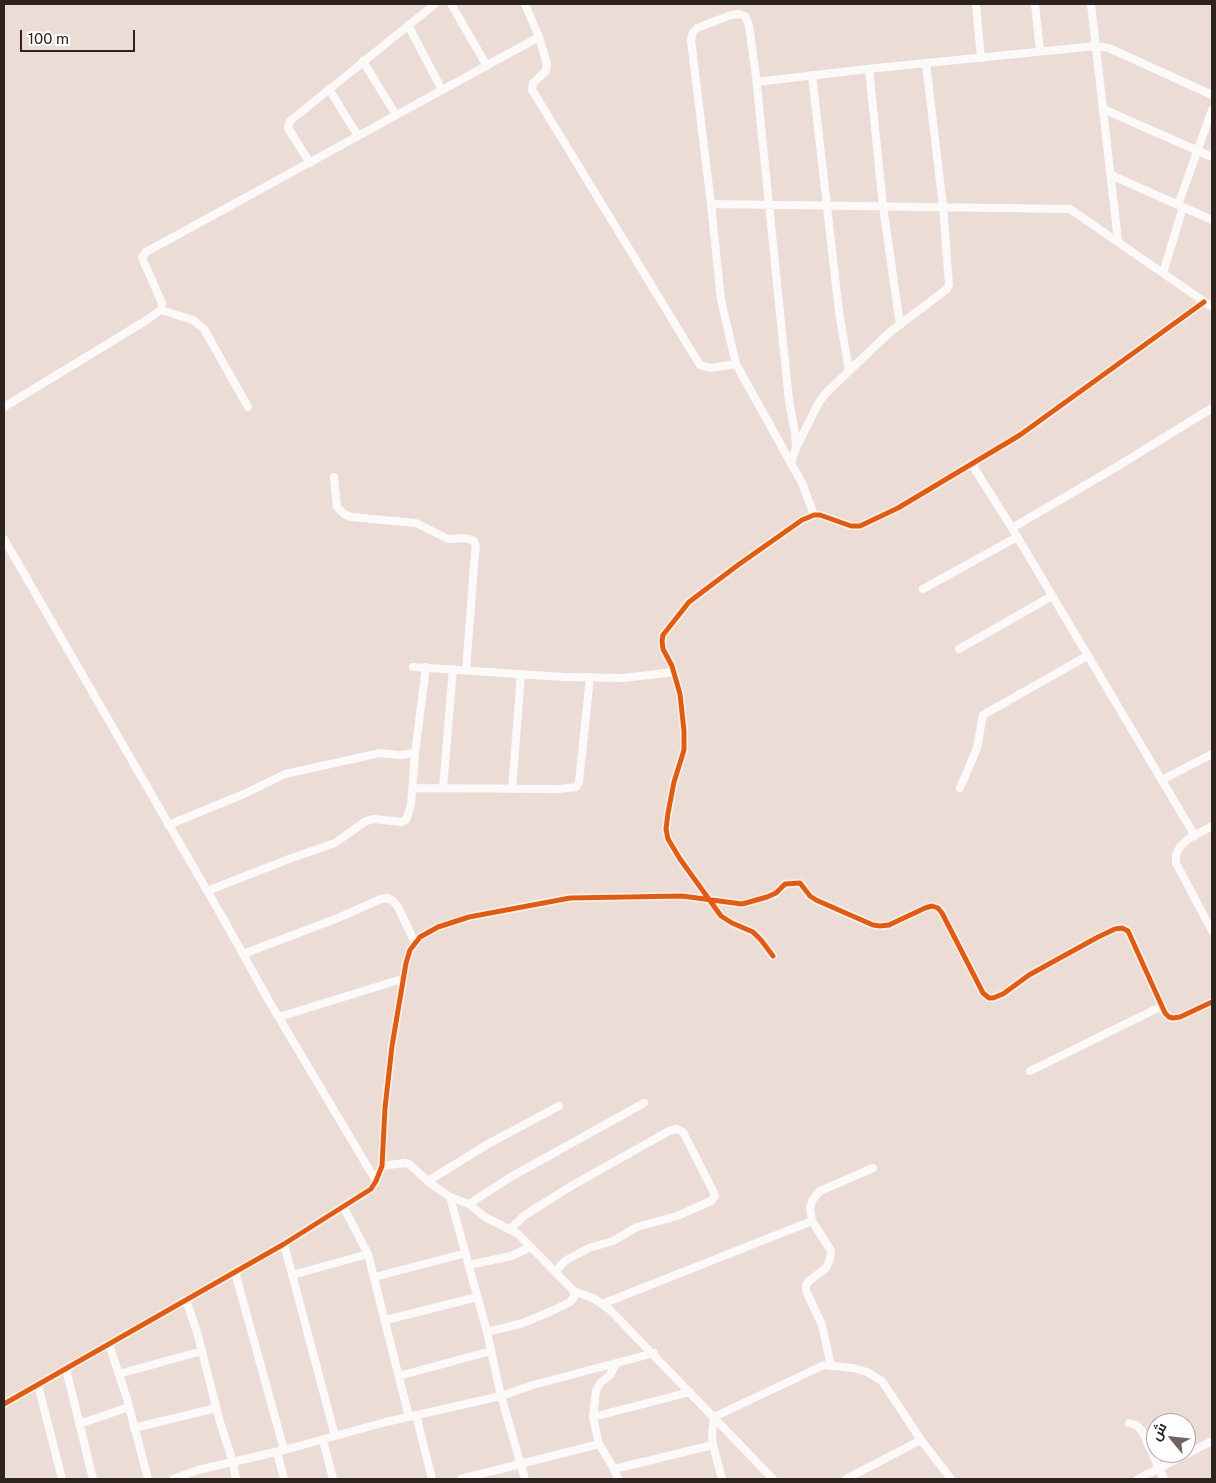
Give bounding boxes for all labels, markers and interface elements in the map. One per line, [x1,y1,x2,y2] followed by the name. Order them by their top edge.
[22,20,138,52] scale bar
[28,30,69,47] text: 100 m
[1146,1413,1196,1463] north arrow
[1147,1420,1170,1443] text: ش

